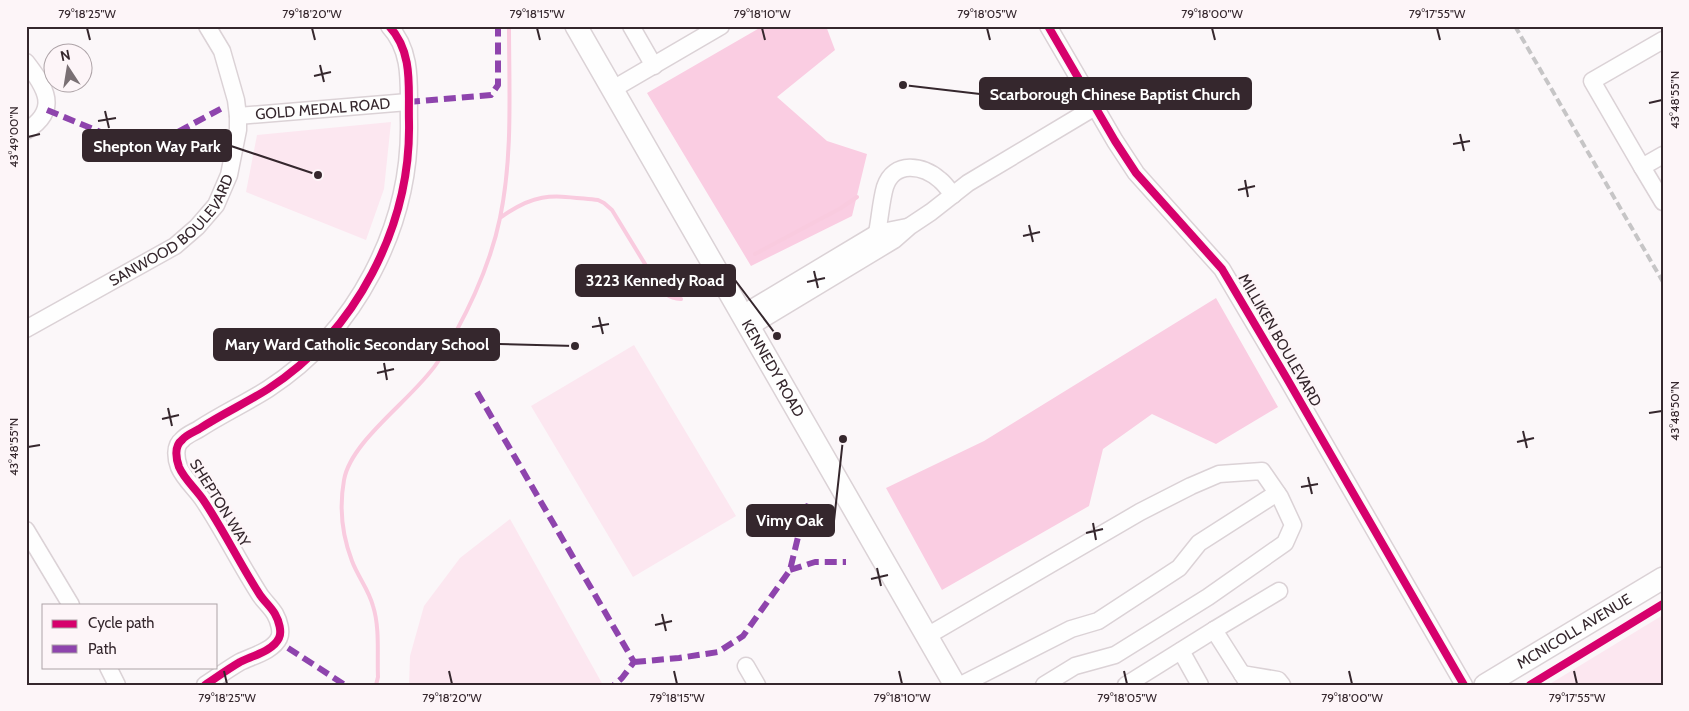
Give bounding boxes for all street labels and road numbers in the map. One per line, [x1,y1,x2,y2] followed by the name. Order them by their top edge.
[255,94,391,124] street label: GOLD MEDAL ROAD
[106,171,237,290] street label: SANWOOD BOULEVARD
[1235,270,1325,410] street label: MILLIKEN BOULEVARD
[738,317,808,420] street label: KENNEDY ROAD
[186,456,254,550] street label: SHEPTON WAY
[1514,590,1635,673] street label: MCNICOLL AVENUE

